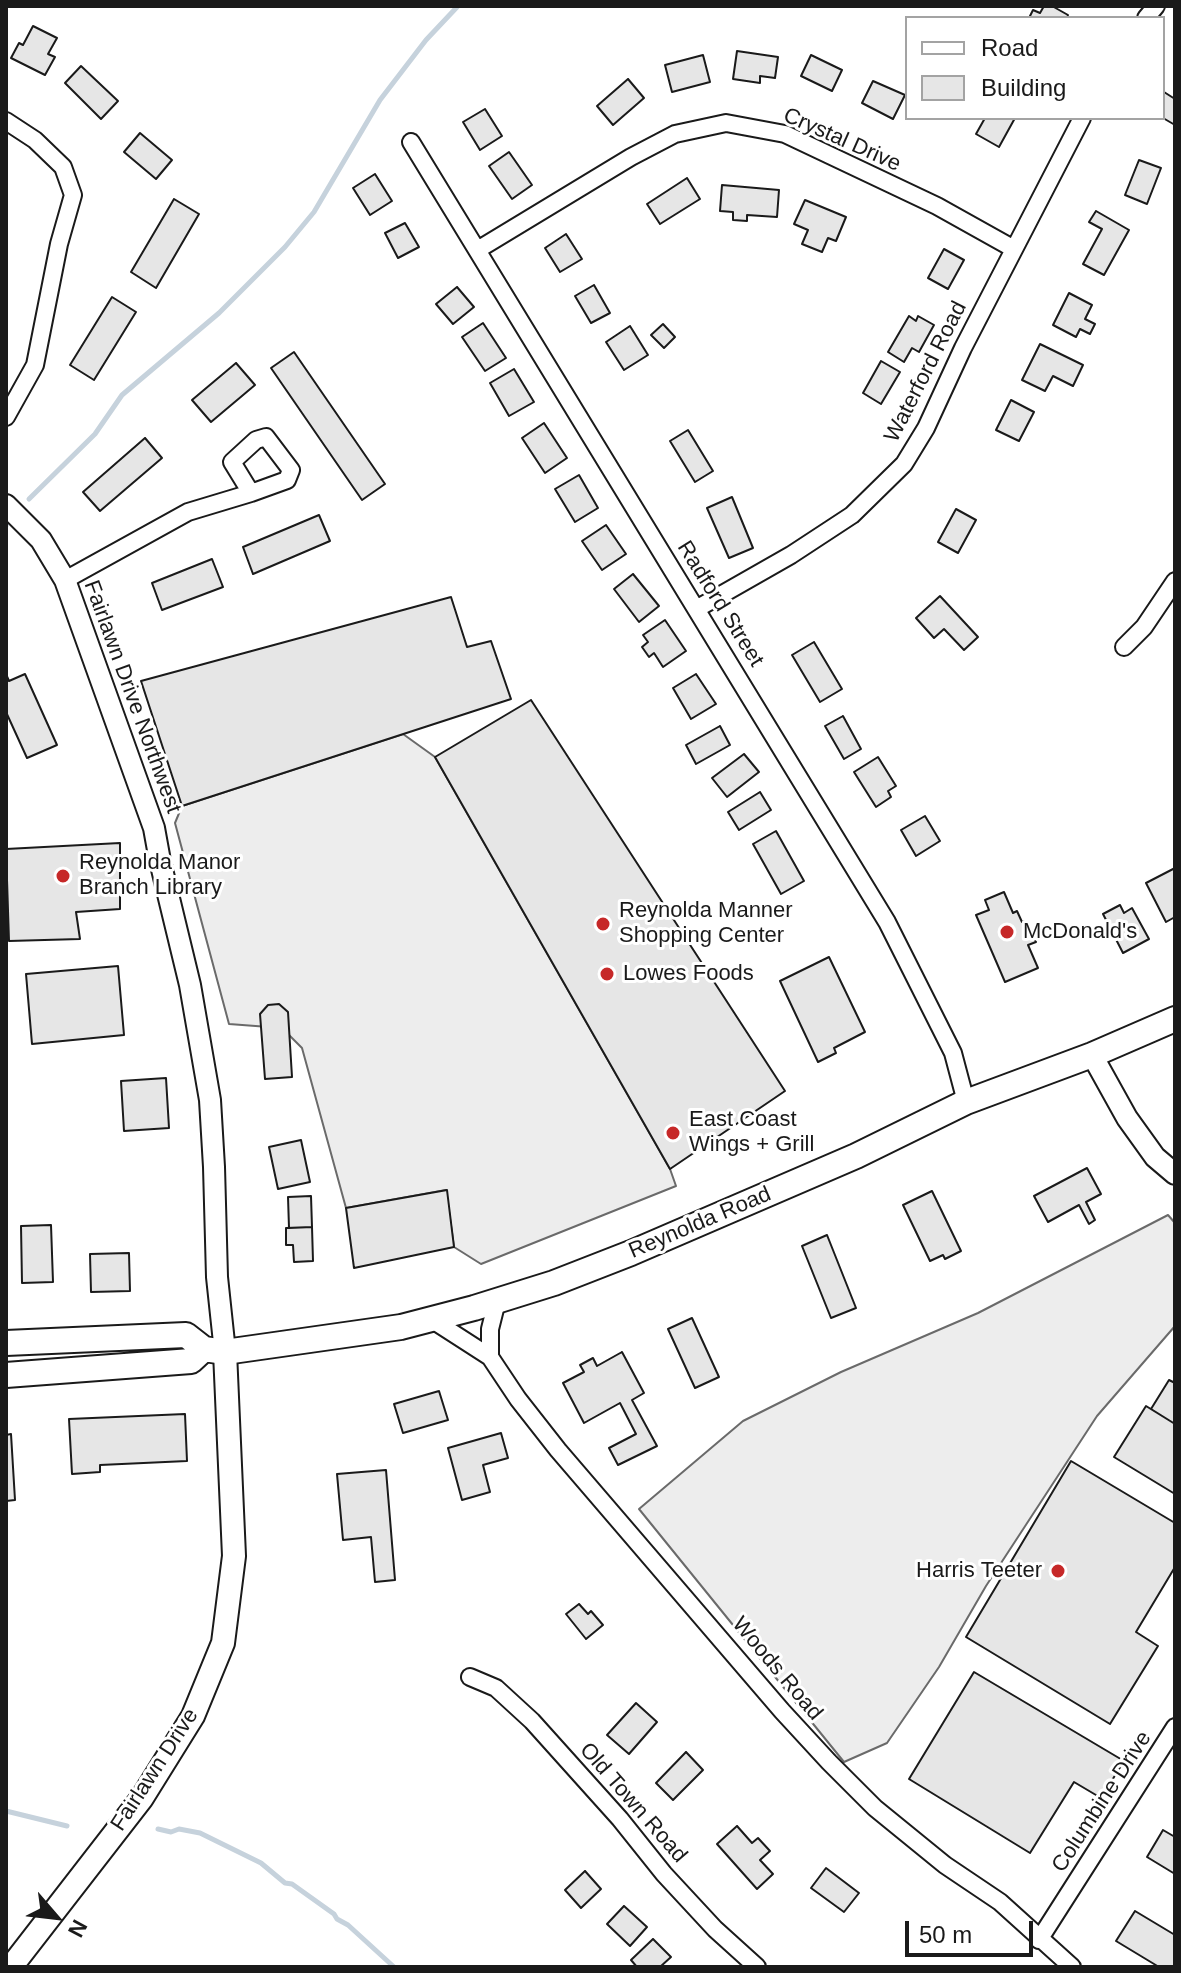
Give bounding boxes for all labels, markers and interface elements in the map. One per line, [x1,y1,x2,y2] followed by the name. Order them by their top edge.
[905,16,1165,120] legend
[981,34,1038,61] text: Road
[981,74,1066,101] text: Building
[779,102,905,178] street label: Crystal Drive
[879,297,973,447] street label: Waterford Road
[671,536,769,672] street label: Radford Street
[78,577,186,817] street label: Fairlawn Drive Northwest
[79,850,240,902] place label: Reynolda Manor Branch Library
[54,867,72,885] marker: Reynolda Manor Branch Library
[619,898,793,950] place label: Reynolda Manner Shopping Center
[594,915,612,933] marker: Reynolda Manner Shopping Center
[1023,919,1137,945] place label: McDonald's
[998,923,1016,941] marker: McDonald's
[623,961,754,987] place label: Lowes Foods
[598,965,616,983] marker: Lowes Foods
[689,1107,814,1158] place label: East Coast Wings + Grill
[664,1124,682,1142] marker: East Coast Wings + Grill
[625,1181,775,1265] street label: Reynolda Road
[916,1558,1042,1584] place label: Harris Teeter
[1049,1562,1067,1580] marker: Harris Teeter
[726,1612,828,1726] street label: Woods Road
[106,1704,204,1836] street label: Fairlawn Drive
[1047,1727,1157,1877] street label: Columbine Drive
[574,1738,692,1868] street label: Old Town Road
[16,1877,96,1957] north arrow
[909,1905,1037,1955] scale bar
[63,1916,92,1941] text: N
[919,1921,972,1948] text: 50 m

